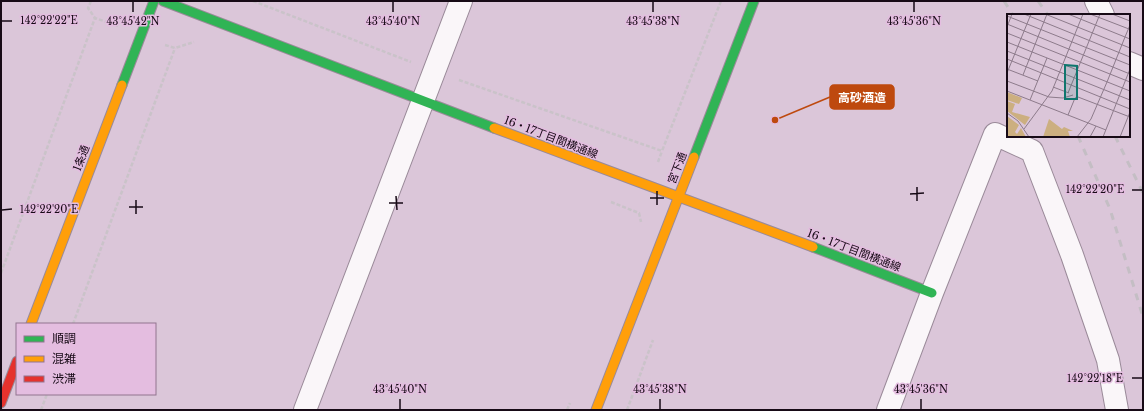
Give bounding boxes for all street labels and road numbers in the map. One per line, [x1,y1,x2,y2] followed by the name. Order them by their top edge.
[502,113,600,161] street label: 16・17丁目間横通線
[70,143,92,173] street label: 1条通
[665,150,689,186] street label: 宮下通
[805,226,903,274] street label: 16・17丁目間横通線

